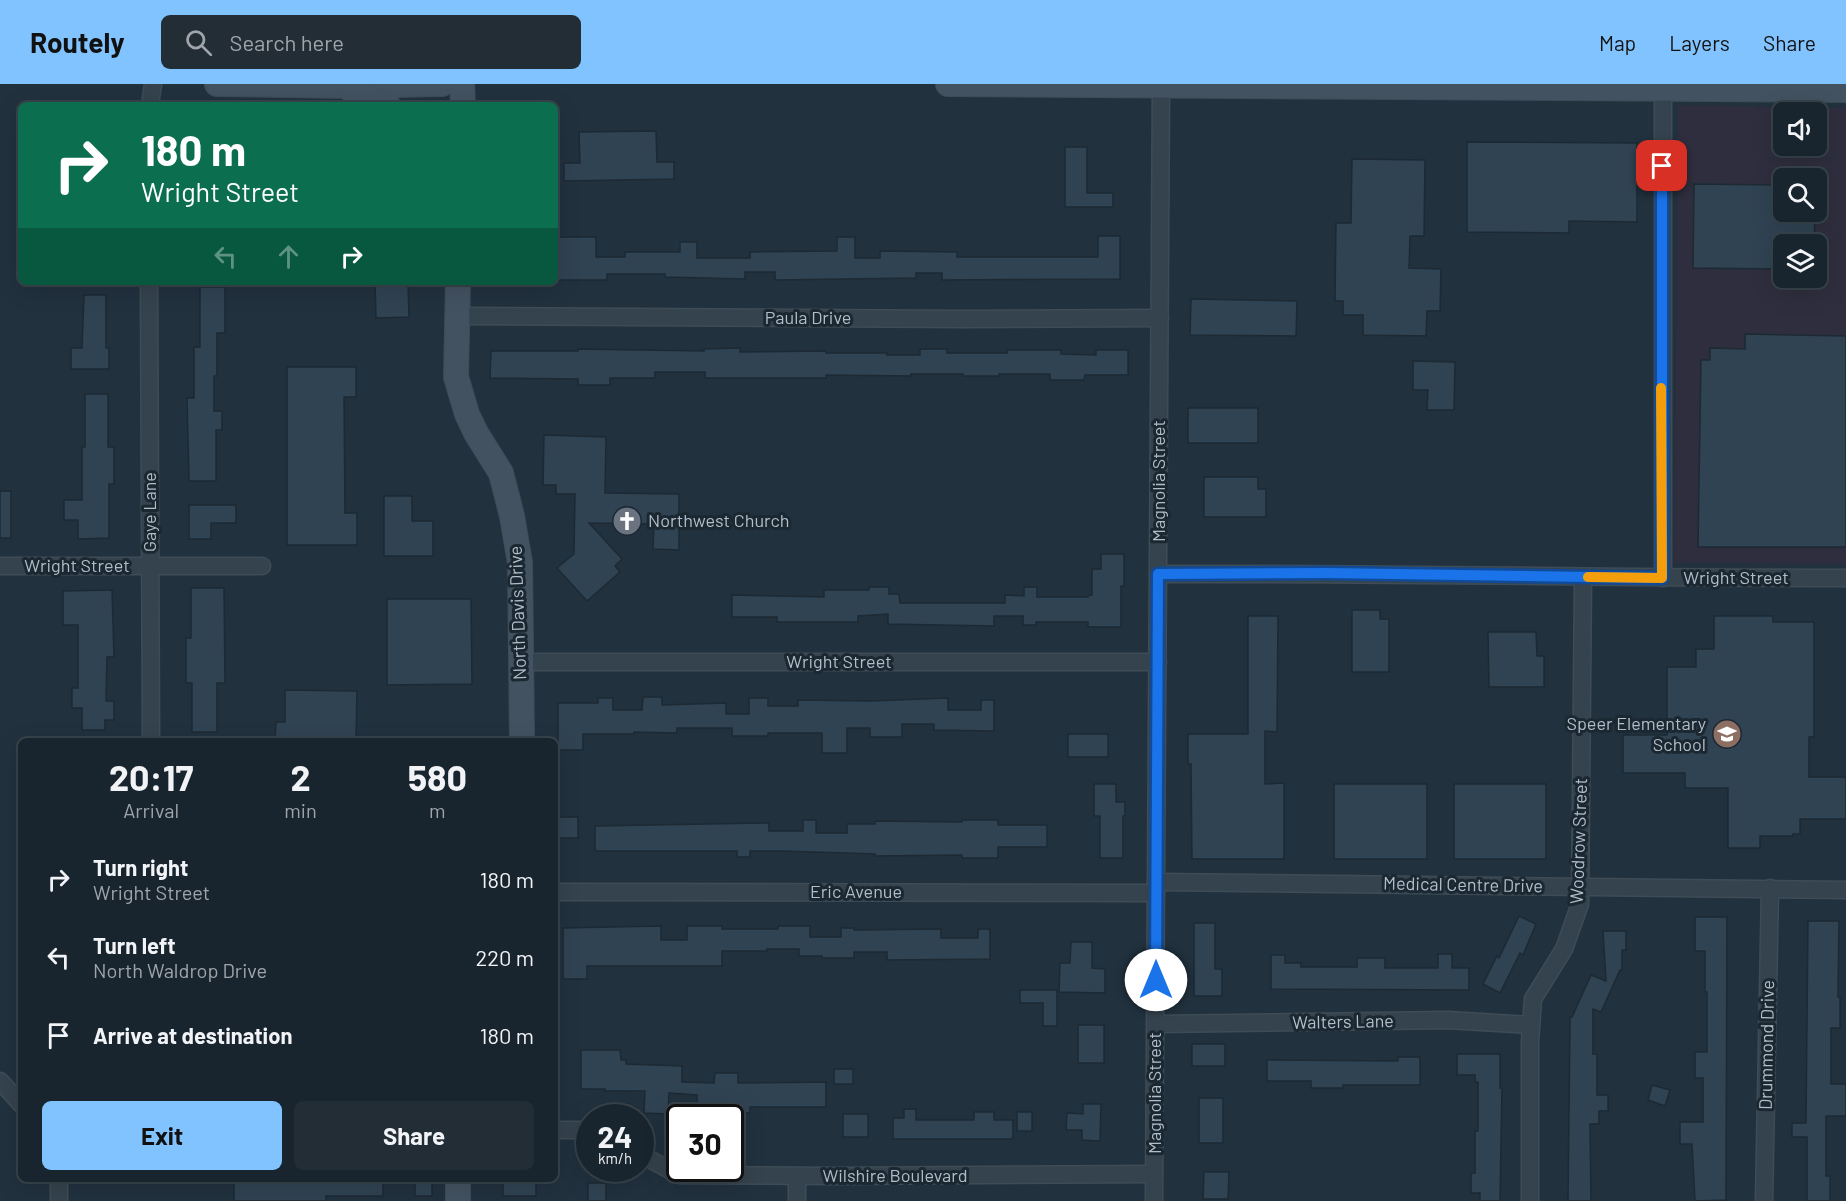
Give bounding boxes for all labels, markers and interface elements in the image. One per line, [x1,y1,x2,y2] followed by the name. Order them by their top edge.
[161,15,581,69] search box
[30,25,125,59] text: Routely
[182,26,215,59] icon: search
[230,29,344,55] text: Search here
[1599,30,1636,55] text: Map
[1669,30,1730,55] text: Layers
[1763,30,1816,55] text: Share
[1773,102,1827,288] map controls
[1773,102,1827,156] button: sound
[141,124,246,174] text: 180 m
[42,126,120,204] icon: right
[1636,140,1687,191] pin
[1645,149,1678,182] icon: arrive
[1773,168,1827,222] button: search
[141,175,299,207] text: Wright Street
[1773,234,1827,288] button: layers
[209,240,242,273] icon: left
[272,240,305,273] icon: ahead
[335,240,368,273] icon: right
[765,306,851,328] street label: Paula Drive
[1147,420,1169,542] street label: Magnolia Street
[138,472,160,552] street label: Gaye Lane
[611,505,643,537] church icon: Northwest Church
[648,509,790,531] place label: Northwest Church
[504,546,530,681] street label: North Davis Drive
[24,554,130,576] street label: Wright Street
[1683,566,1789,588] street label: Wright Street
[786,650,892,672] street label: Wright Street
[1567,712,1706,755] place label: Speer Elementary School
[1711,718,1743,750] school or university icon: Speer Elementary School
[109,755,193,798] text: 20:17
[290,755,311,798] text: 2
[408,755,467,798] text: 580
[1565,778,1591,904] street label: Woodrow Street
[123,798,179,822] text: Arrival
[284,798,317,822] text: min
[429,798,446,822] text: m
[93,854,188,880] text: Turn right
[42,863,75,896] icon: right
[480,866,534,892] text: 180 m
[1383,872,1543,896] street label: Medical Centre Drive
[93,880,210,904] text: Wright Street
[810,880,902,902] street label: Eric Avenue
[93,932,176,958] text: Turn left
[42,941,75,974] icon: left
[475,944,534,970] text: 220 m
[1124,948,1188,1012] position arrow
[93,958,267,982] text: North Waldrop Drive
[1754,980,1778,1110] street label: Drummond Drive
[1292,1009,1394,1033] street label: Walters Lane
[42,1019,75,1052] icon: arrive
[93,1022,292,1048] text: Arrive at destination
[480,1022,534,1048] text: 180 m
[1143,1032,1165,1154] street label: Magnolia Street
[42,1101,282,1170] button: Exit
[294,1101,534,1170] button: Share
[666,1104,744,1182] speed limit sign: 30
[598,1118,632,1154] text: 24
[598,1149,632,1167] text: km/h
[822,1164,968,1186] street label: Wilshire Boulevard

